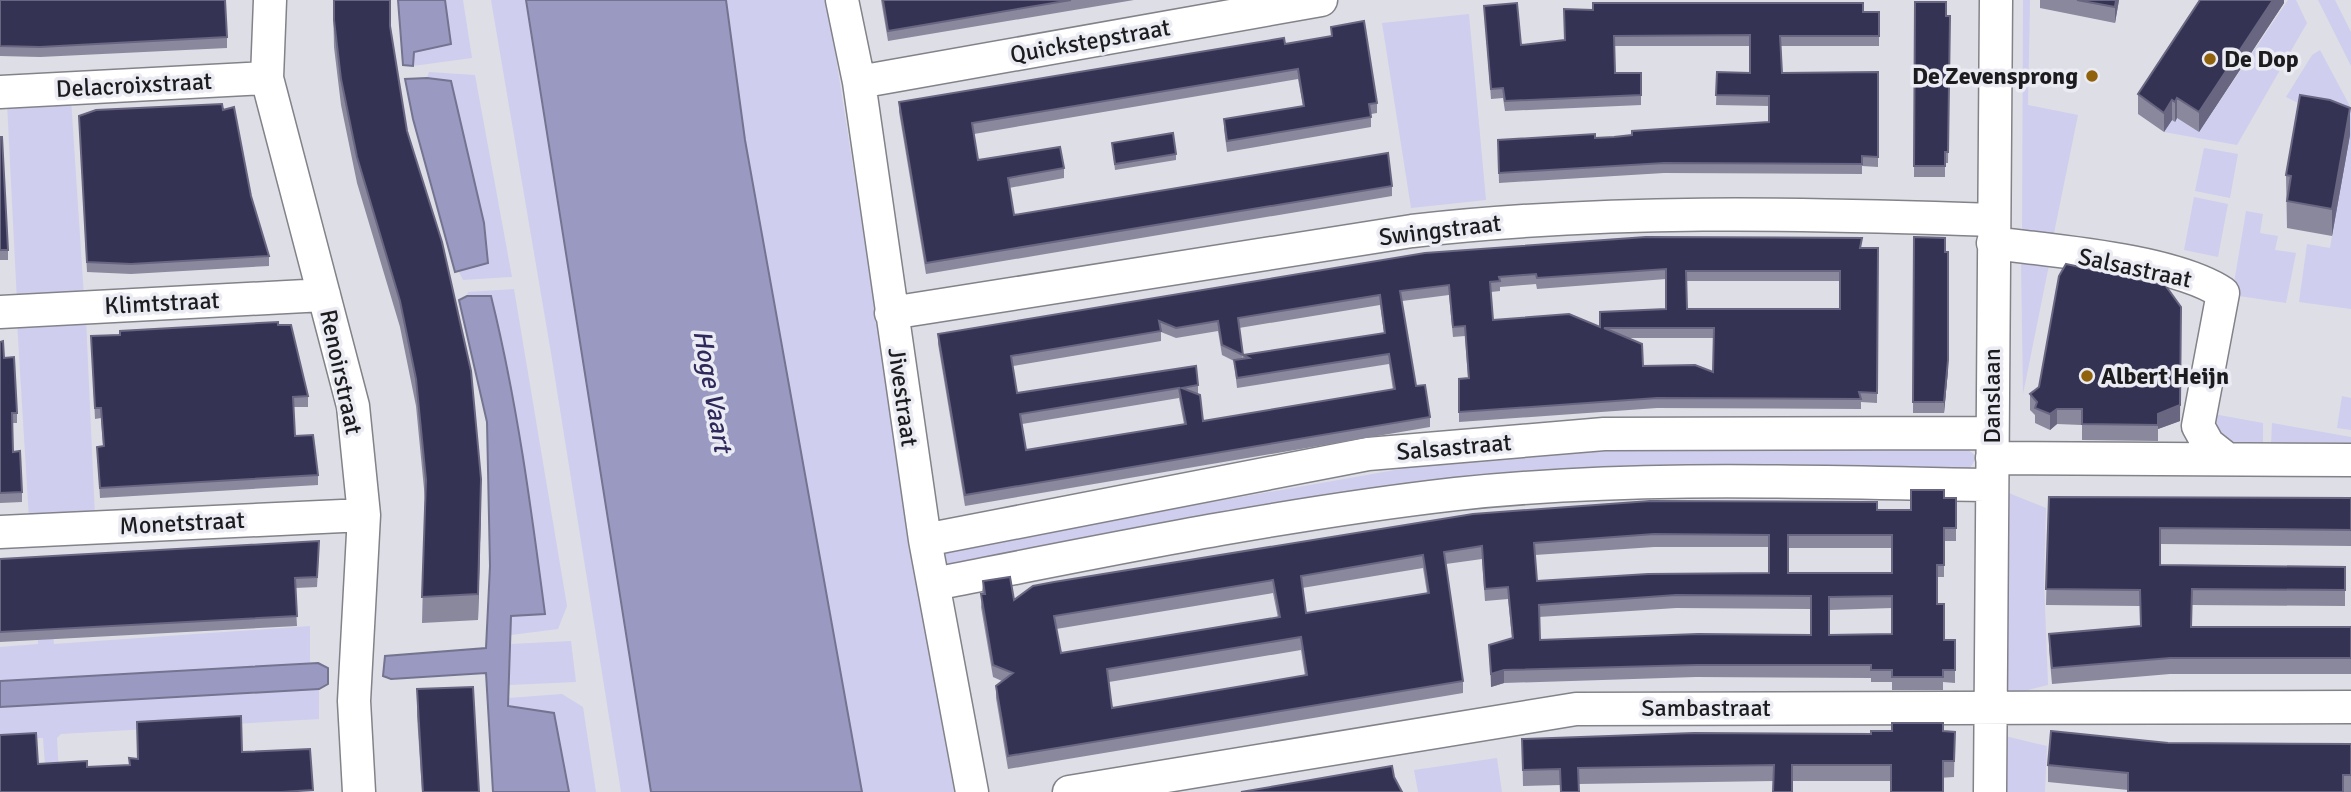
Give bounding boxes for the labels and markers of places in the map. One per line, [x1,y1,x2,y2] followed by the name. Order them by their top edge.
[2224,44,2299,74] place label: De Dop
[2202,51,2218,67] marker: De Dop
[1912,61,2078,91] place label: De Zevensprong
[2084,68,2100,84] marker: De Zevensprong
[2101,361,2229,391] place label: Albert Heijn
[2079,368,2095,384] marker: Albert Heijn

